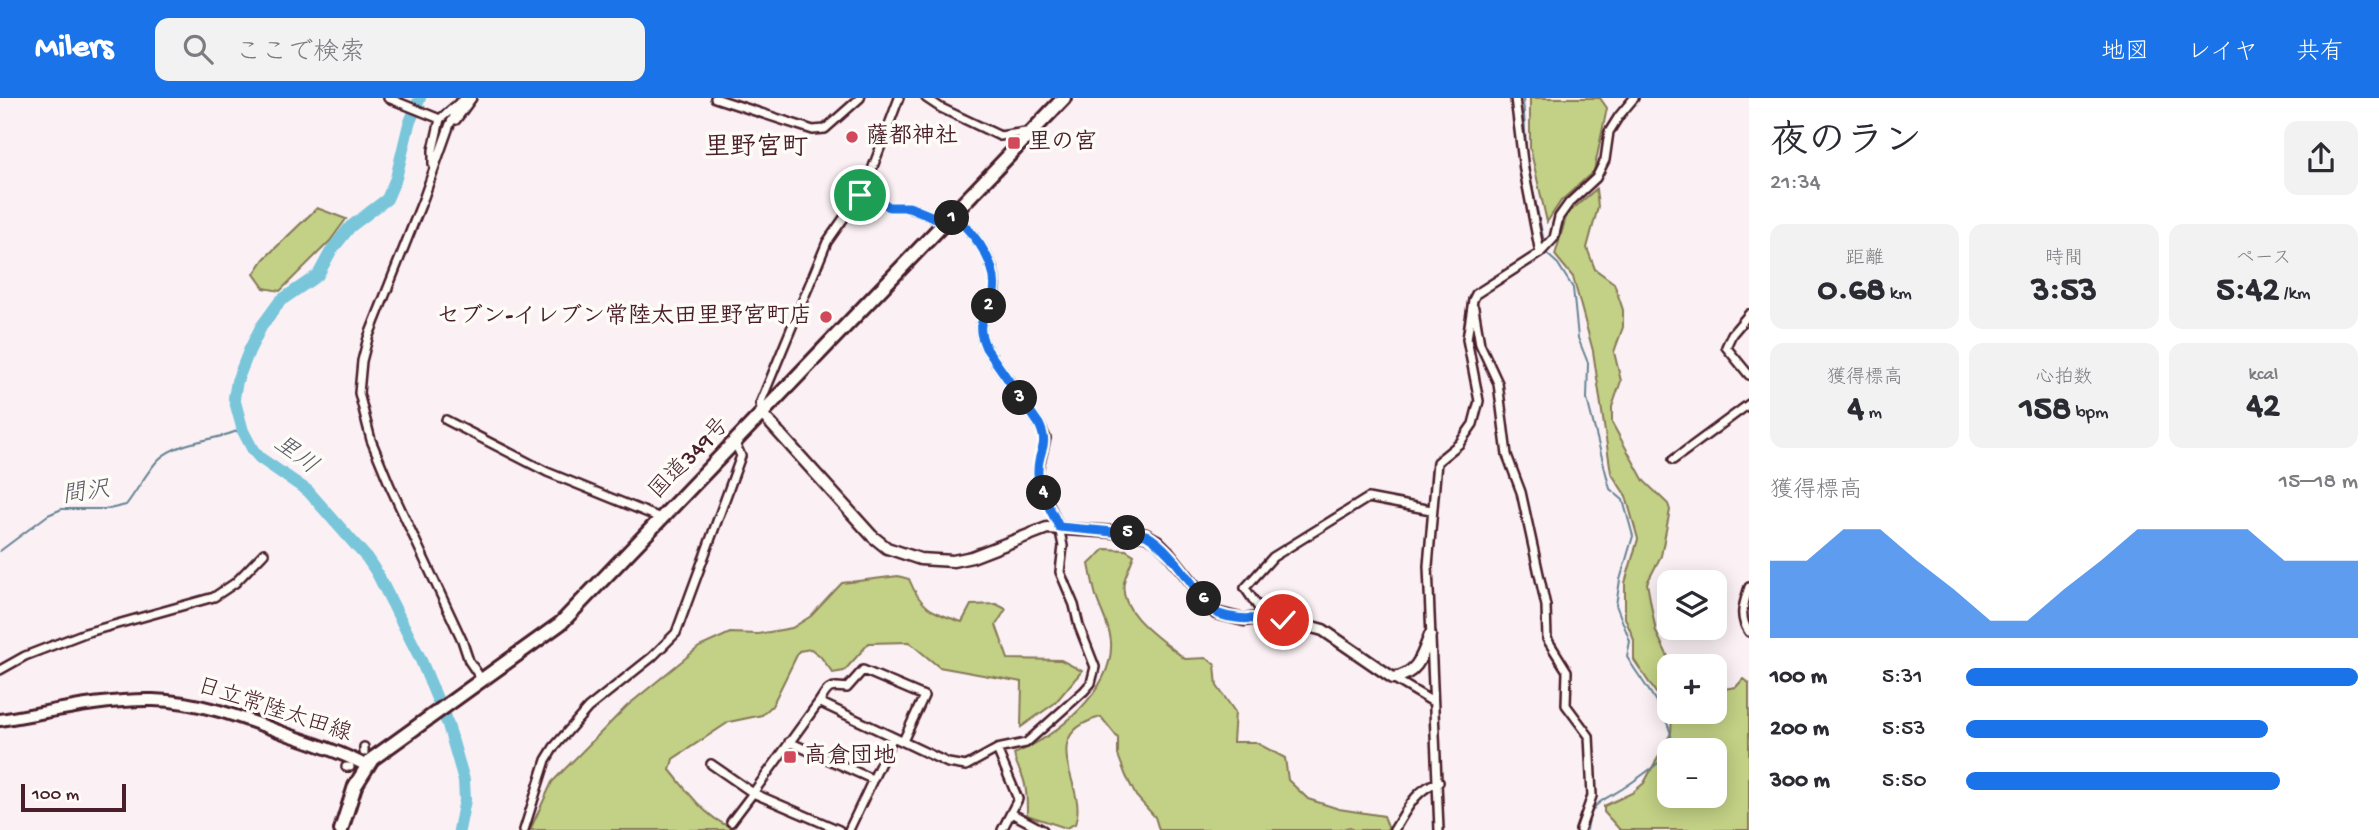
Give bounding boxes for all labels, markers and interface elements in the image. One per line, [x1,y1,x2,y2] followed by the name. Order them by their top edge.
[155,18,645,81] search box
[35,30,113,68] text: Milers
[179,30,217,68] icon: search
[235,39,365,70] text: ここで検索
[2101,39,2149,68] text: 地図
[2187,39,2258,68] text: レイヤ
[2296,39,2344,68] text: 共有
[2284,121,2358,195] button: share
[1770,122,1922,166] text: 夜のラン
[866,123,958,151] place label: 薩都神社
[844,129,860,145] marker: 薩都神社
[1028,129,1097,157] place label: 里の宮
[704,132,808,165] district label: 里野宮町
[1006,135,1022,151] marker: 里の宮
[830,165,890,225] pin
[1770,170,1821,197] text: 21:34
[841,176,879,214] icon: arrive
[934,200,970,236] pin: 1
[948,206,955,229] text: 1
[1846,248,1884,271] text: 距離
[2045,248,2083,271] text: 時間
[2235,248,2291,271] text: ペース
[1818,271,1885,312] text: 0.68
[2031,271,2097,312] text: 3:53
[2216,271,2279,312] text: 5:42
[1885,283,1912,306] text: km
[2279,283,2310,306] text: /km
[972,288,1006,324] pin: 2
[984,294,993,317] text: 2
[437,303,812,331] place label: セブン-イレブン常陸太田里野宮町店
[818,309,834,325] marker: セブン-イレブン常陸太田里野宮町店
[2248,364,2278,387] text: kcal
[1827,367,1903,390] text: 獲得標高
[2035,367,2093,390] text: 心拍数
[1002,380,1038,416] pin: 3
[1015,386,1024,409] text: 3
[2246,387,2280,428] text: 42
[1847,390,1864,431] text: 4
[2019,390,2071,431] text: 158
[1864,402,1882,425] text: m
[2071,402,2109,425] text: bpm
[644,412,736,506] street label: 国道349号
[267,430,323,482] water label: 里川
[2279,469,2358,496] text: 15–18 m
[60,476,113,512] water label: 間沢
[1026,476,1062,510] pin: 4
[1770,478,1862,505] text: 獲得標高
[1039,481,1048,504] text: 4
[1110,516,1146,550] pin: 5
[1123,521,1133,544] text: 5
[1657,570,1727,808] map controls
[1657,570,1727,640] button: layers
[1186,582,1222,616] pin: 6
[1199,587,1208,610] text: 6
[1253,590,1313,650] pin
[1264,601,1302,639] icon: check
[1657,654,1727,724] button: +
[1770,664,1827,691] text: 100 m
[1882,664,1923,691] text: 5:31
[193,672,355,749] street label: 日立常陸太田線
[1770,716,1829,743] text: 200 m
[1882,716,1925,743] text: 5:53
[1657,738,1727,808] button: −
[804,742,896,771] place label: 高倉団地
[782,749,798,765] marker: 高倉団地
[1770,768,1830,795] text: 300 m
[1882,768,1926,795] text: 5:50
[21,781,126,813] scale bar
[32,784,79,807] text: 100 m

